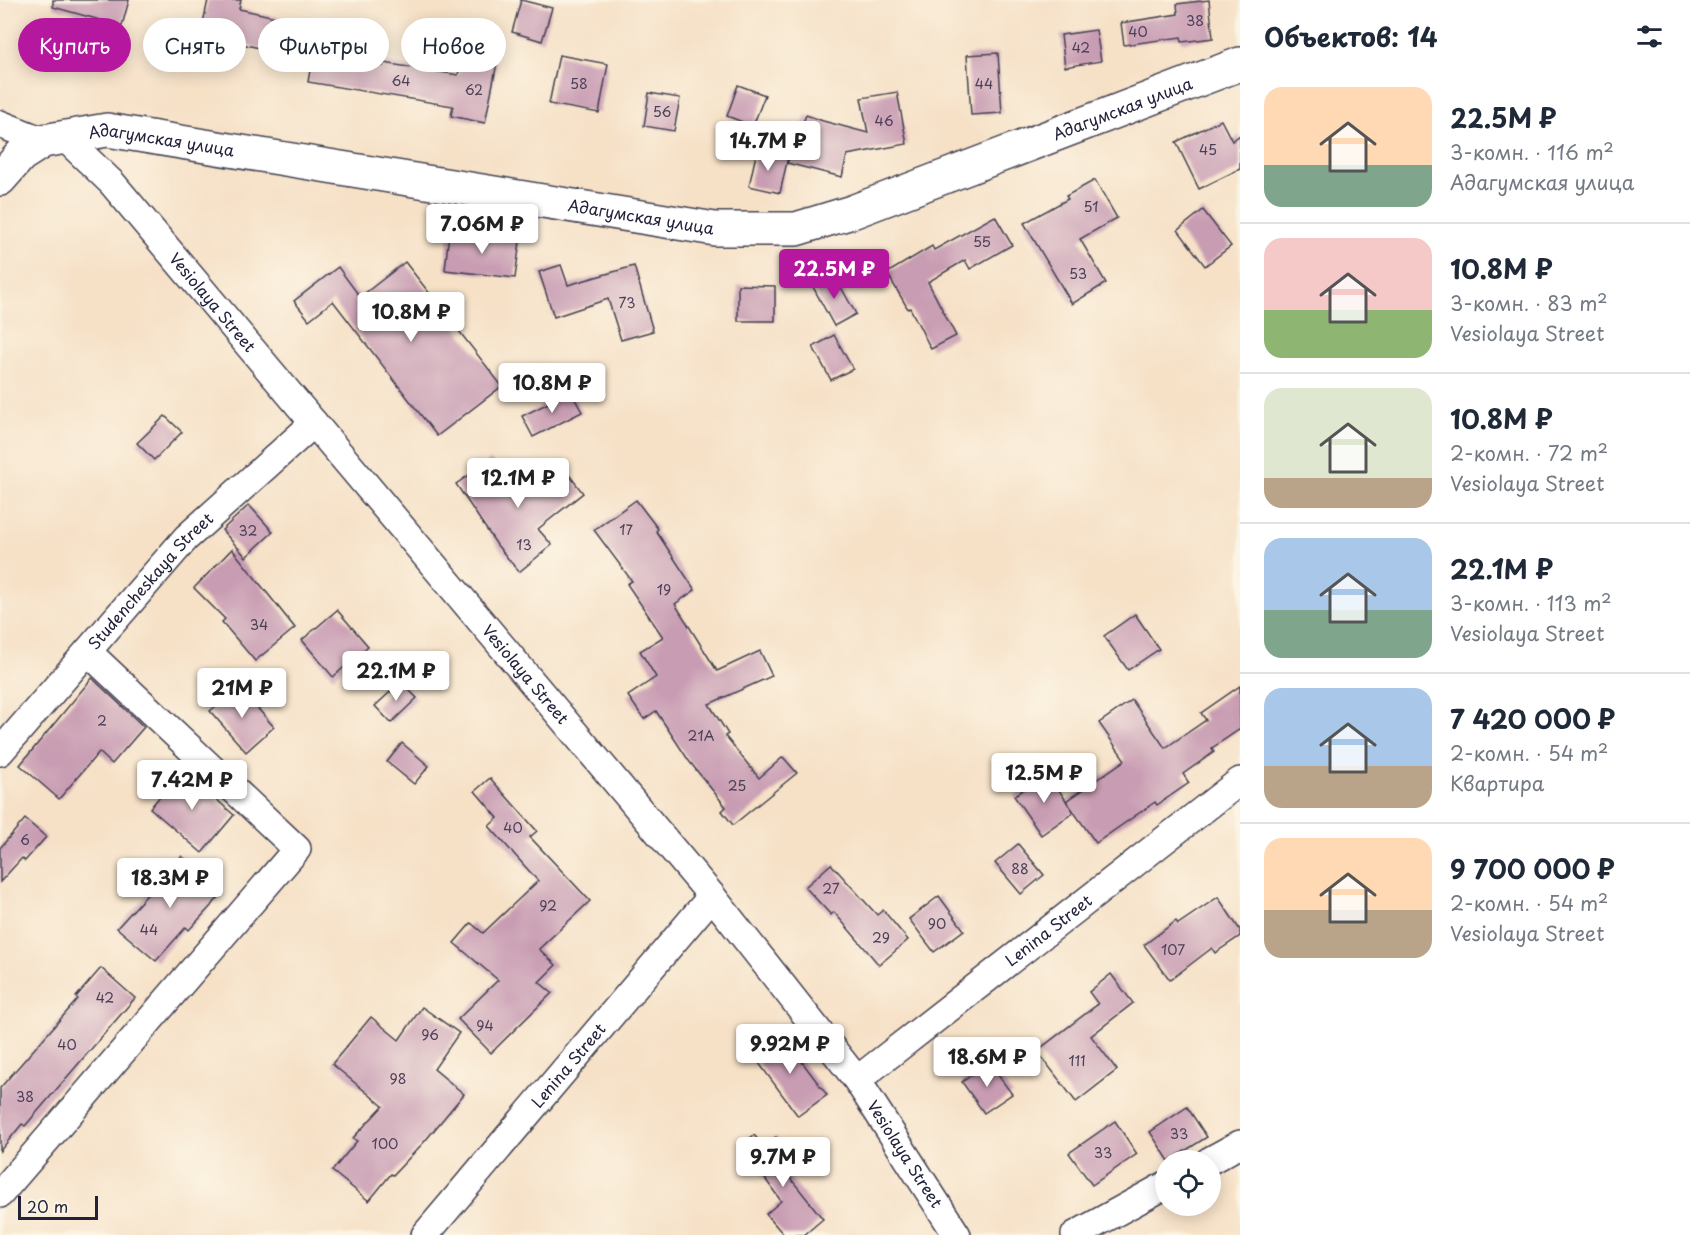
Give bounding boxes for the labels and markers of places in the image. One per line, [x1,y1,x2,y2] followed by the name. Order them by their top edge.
[713,121,823,172] pin: 14.7M ₽
[427,204,537,255] pin: 7.06M ₽
[779,249,889,300] pin: 22.5M ₽
[356,292,466,343] pin: 10.8M ₽
[497,363,607,414] pin: 10.8M ₽
[463,458,573,509] pin: 12.1M ₽
[341,651,451,702] pin: 22.1M ₽
[200,668,284,719] pin: 21M ₽
[989,753,1099,804] pin: 12.5M ₽
[137,760,247,811] pin: 7.42M ₽
[115,858,225,909] pin: 18.3M ₽
[735,1024,845,1075] pin: 9.92M ₽
[932,1037,1042,1088] pin: 18.6M ₽
[734,1137,832,1188] pin: 9.7M ₽

